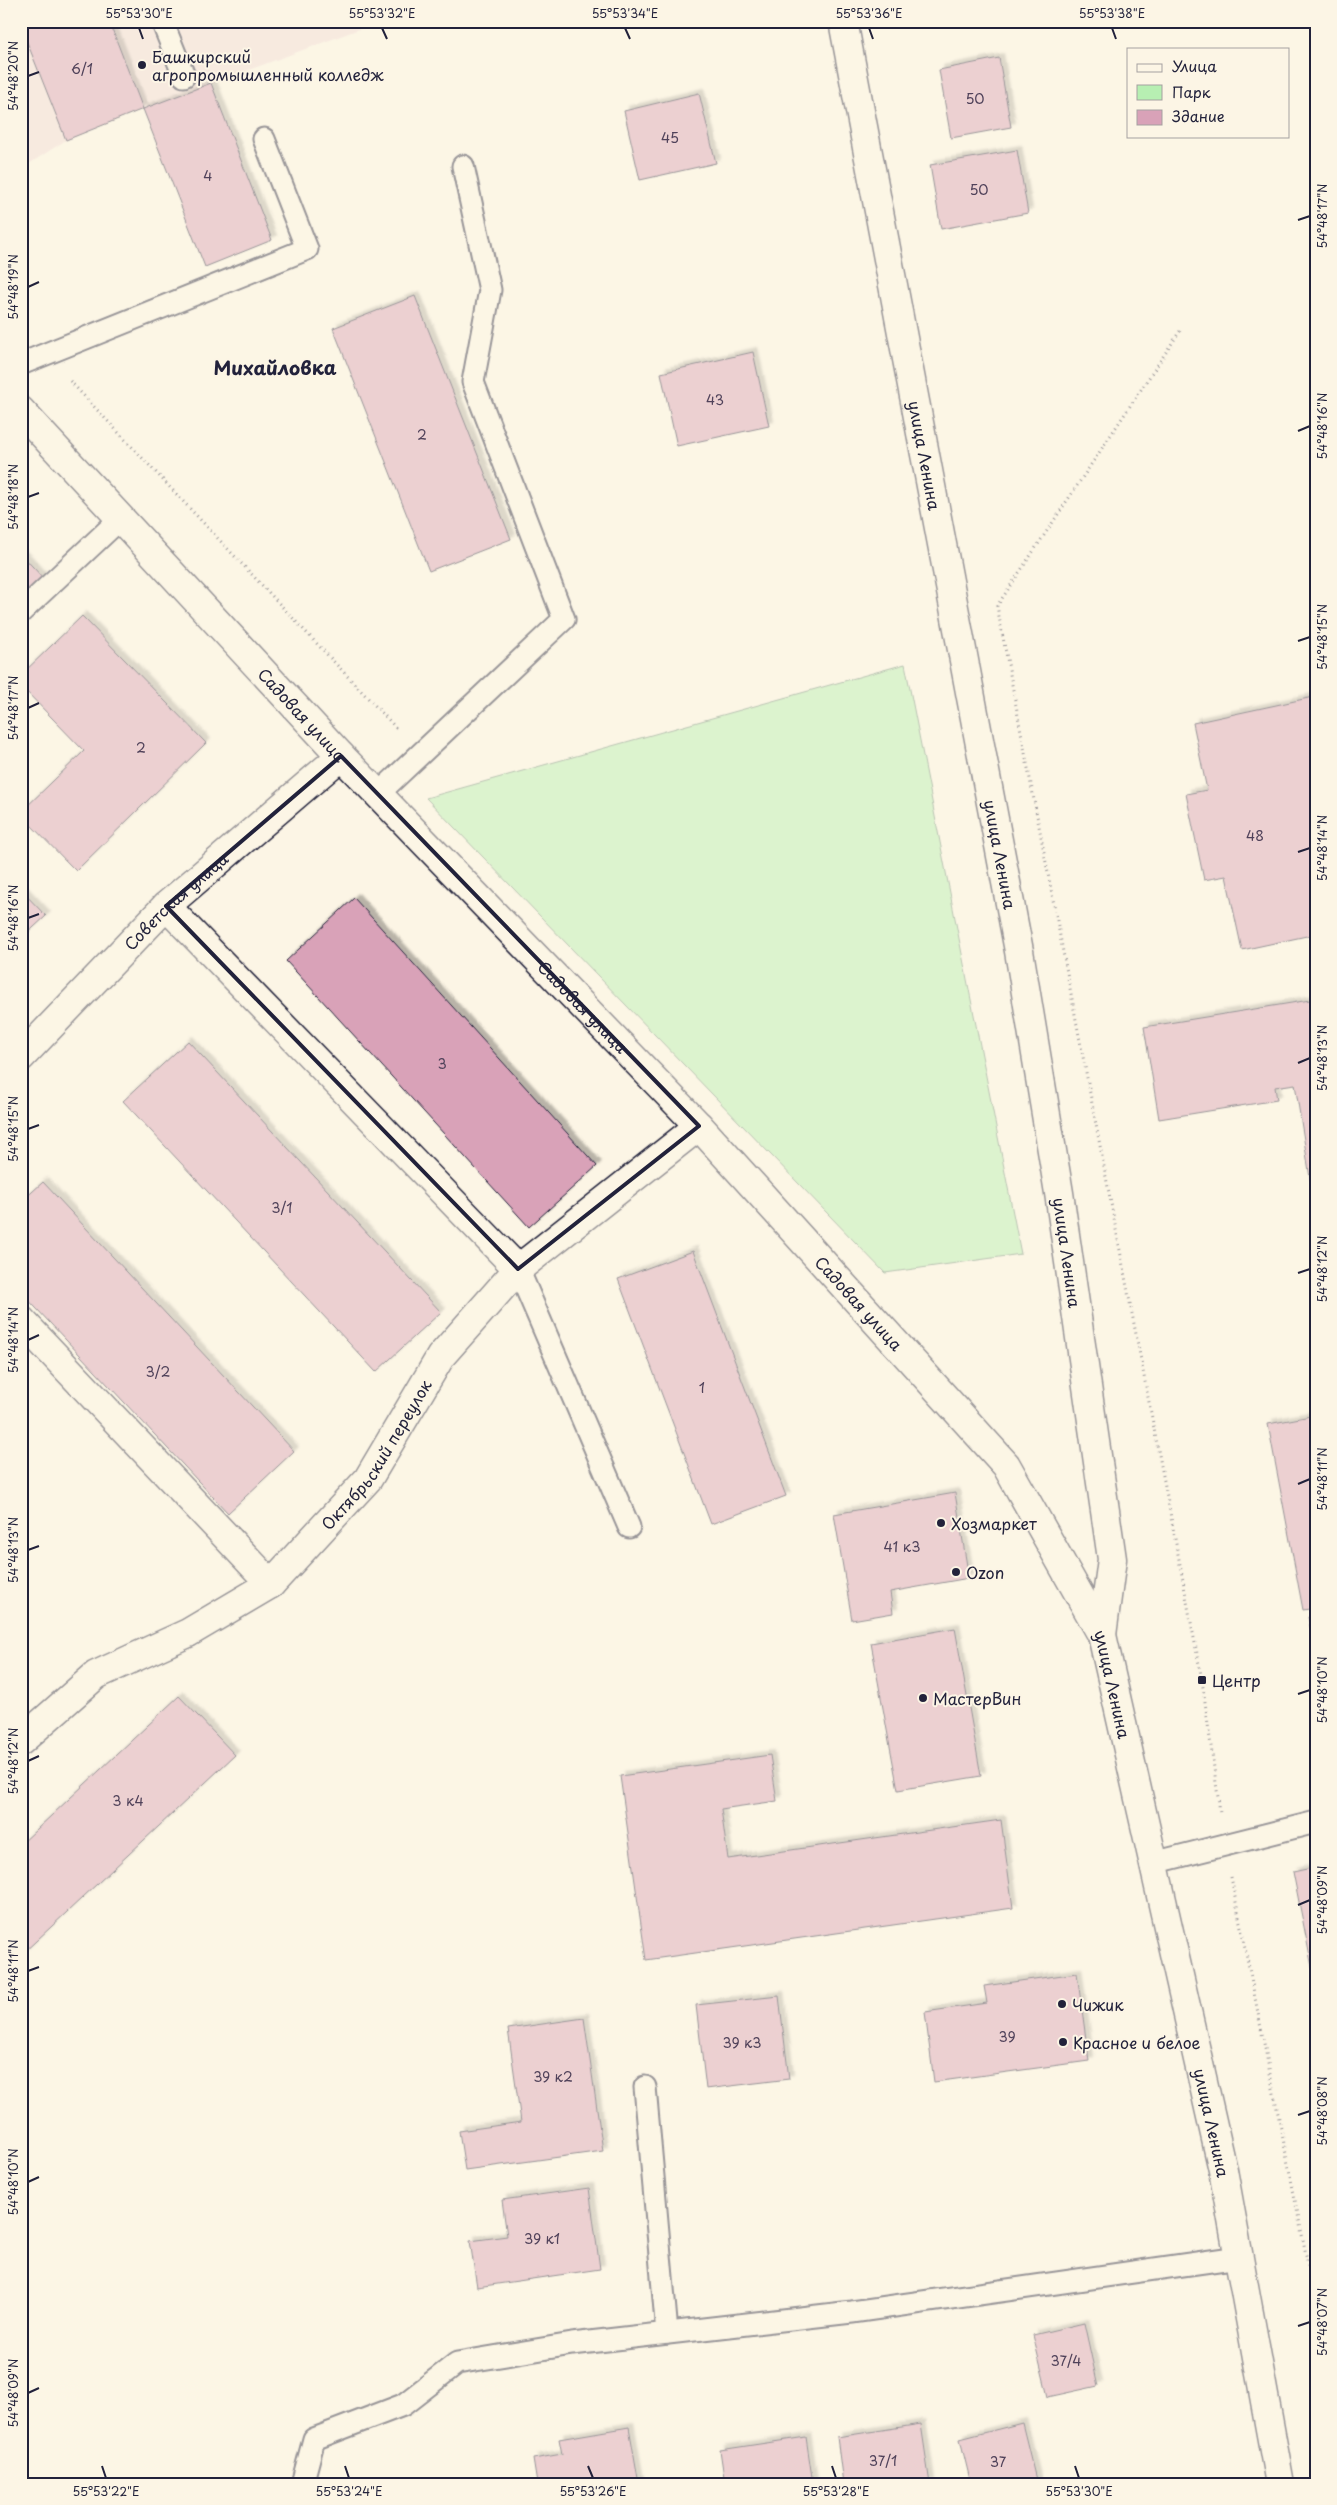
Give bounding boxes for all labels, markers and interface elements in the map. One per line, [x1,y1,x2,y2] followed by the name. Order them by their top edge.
[105,4,173,22] text: 55°53'30"E
[349,4,415,22] text: 55°53'32"E
[592,4,658,22] text: 55°53'34"E
[835,4,903,22] text: 55°53'36"E
[1079,4,1145,22] text: 55°53'38"E
[4,41,22,111] text: 54°48'20"N
[152,44,384,86] place label: Башкирский агропромышленный колледж
[1127,48,1290,138] legend
[1172,54,1217,77] text: Улица
[71,58,93,79] house number: 6/1
[136,59,148,71] marker: Башкирский агропромышленный колледж
[1172,80,1211,103] text: Парк
[965,88,985,109] house number: 50
[1172,104,1225,127] text: Здание
[661,127,679,148] house number: 45
[203,165,213,186] house number: 4
[969,179,989,200] house number: 50
[1313,183,1331,249] text: 54°48'17"N
[4,254,22,320] text: 54°48'19"N
[213,353,337,381] district label: Михайловка
[706,389,724,410] house number: 43
[1313,393,1331,459] text: 54°48'16"N
[903,398,947,512] street label: улица Ленина
[417,424,427,445] house number: 2
[4,464,22,530] text: 54°48'18"N
[1313,604,1331,670] text: 54°48'15"N
[253,662,352,767] street label: Садовая улица
[4,675,22,741] text: 54°48'17"N
[136,737,146,758] house number: 2
[979,797,1023,911] street label: улица Ленина
[1313,815,1331,881] text: 54°48'14"N
[1246,825,1264,846] house number: 48
[118,846,233,955] street label: Советская улица
[4,885,22,951] text: 54°48'16"N
[533,955,634,1058] street label: Садовая улица
[1313,1025,1331,1091] text: 54°48'13"N
[437,1053,447,1074] house number: 3
[4,1096,22,1162] text: 54°48'15"N
[1048,1196,1087,1309] street label: улица Ленина
[271,1197,293,1218] house number: 3/1
[1313,1236,1331,1302] text: 54°48'12"N
[810,1250,908,1356] street label: Садовая улица
[4,1307,22,1373] text: 54°48'14"N
[146,1361,170,1382] house number: 3/2
[315,1374,437,1535] street label: Октябрьский переулок
[699,1377,705,1398] house number: 1
[1313,1447,1331,1511] text: 54°48'11"N
[951,1511,1037,1535] place label: Хозмаркет
[4,1517,22,1583] text: 54°48'13"N
[935,1517,947,1529] marker: Хозмаркет
[884,1536,920,1557] house number: 41 к3
[966,1560,1004,1584] place label: Ozon
[950,1566,962,1578] marker: Ozon
[1089,1624,1137,1741] street label: улица Ленина
[1313,1656,1331,1724] text: 54°48'10"N
[1212,1668,1261,1692] place label: Центр
[1196,1674,1208,1686] marker: Центр
[933,1686,1021,1710] place label: МастерВин
[917,1692,929,1704] marker: МастерВин
[4,1728,22,1794] text: 54°48'12"N
[112,1790,144,1811] house number: 3 к4
[1313,1866,1331,1934] text: 54°48'09"N
[4,1939,22,2003] text: 54°48'11"N
[1072,1992,1124,2016] place label: Чижик
[1056,1998,1068,2010] marker: Чижик
[998,2026,1016,2047] house number: 39
[1073,2030,1201,2054] place label: Красное и белое
[722,2032,762,2053] house number: 39 к3
[1057,2036,1069,2048] marker: Красное и белое
[533,2066,573,2087] house number: 39 к2
[1188,2066,1236,2179] street label: улица Ленина
[1313,2076,1331,2146] text: 54°48'08"N
[4,2148,22,2216] text: 54°48'10"N
[524,2228,560,2249] house number: 39 к1
[1313,2288,1331,2356] text: 54°48'07"N
[1050,2350,1082,2371] house number: 37/4
[4,2359,22,2427] text: 54°48'09"N
[869,2450,897,2471] house number: 37/1
[990,2451,1007,2472] house number: 37
[73,2482,139,2500] text: 55°53'22"E
[316,2482,382,2500] text: 55°53'24"E
[559,2482,627,2500] text: 55°53'26"E
[803,2482,869,2500] text: 55°53'28"E
[1045,2482,1113,2500] text: 55°53'30"E

